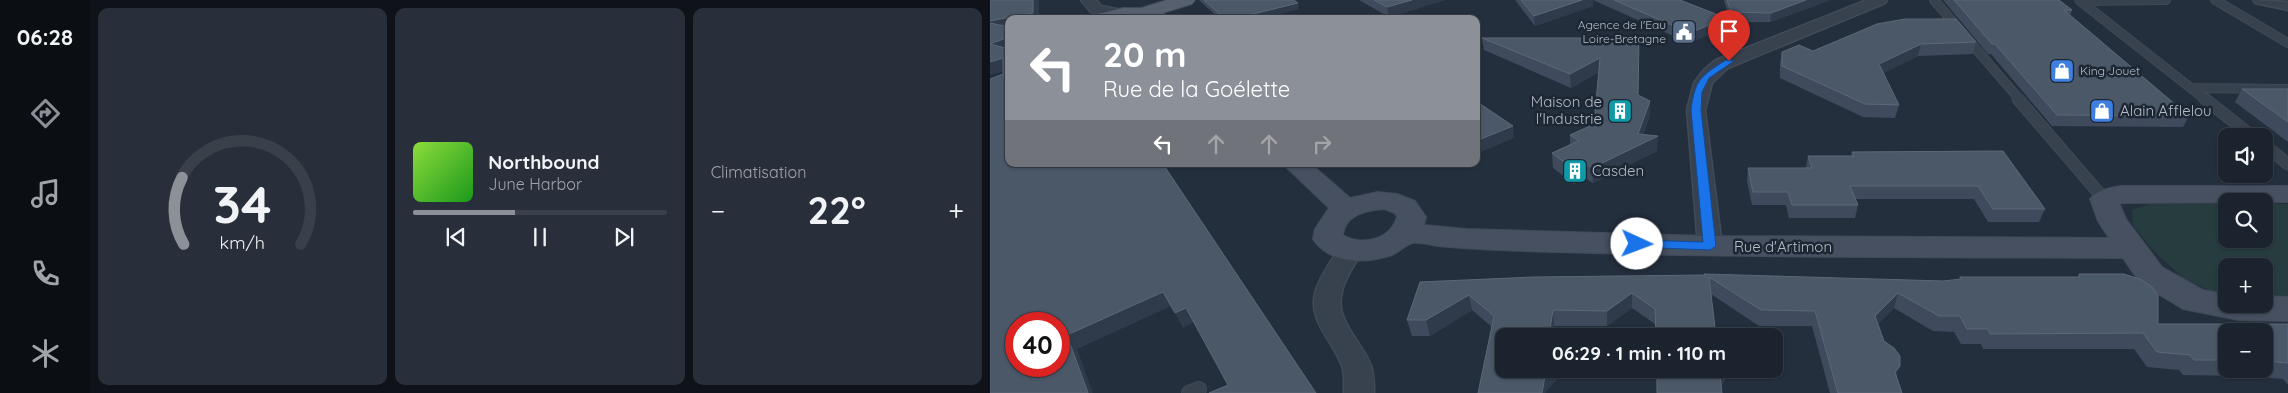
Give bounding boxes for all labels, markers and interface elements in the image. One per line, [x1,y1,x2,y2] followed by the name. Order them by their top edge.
[1708,10,1750,61] pin
[1578,17,1666,46] place label: Agence de l'Eau Loire-Bretagne
[1715,17,1743,45] icon: arrive
[1671,19,1697,45] public building icon: Agence de l'Eau Loire-Bretagne
[17,23,73,51] text: 06:28
[1103,32,1186,76] text: 20 m
[1020,35,1085,100] icon: left
[2049,58,2075,84] shop icon: King Jouet
[2080,63,2140,78] place label: King Jouet
[1103,75,1290,103] text: Rue de la Goélette
[1531,92,1602,128] place label: Maison de l'Industrie
[28,96,63,131] icon: directions
[1607,98,1633,124] building icon: Maison de l'Industrie
[2089,98,2115,124] shop icon: Alain Afflelou
[2120,101,2212,120] place label: Alain Afflelou
[2218,128,2273,378] map controls
[2218,128,2273,183] button: sound
[1149,130,1177,158] icon: left
[1202,130,1230,158] icon: ahead
[1255,130,1283,158] icon: ahead
[1308,130,1336,158] icon: right
[488,150,600,174] text: Northbound
[1562,158,1588,184] building icon: Casden
[1592,161,1644,180] place label: Casden
[711,162,806,182] text: Climatisation
[213,171,272,236] text: 34
[488,174,582,194] text: June Harbor
[28,176,63,211] icon: music
[808,186,866,234] text: 22°
[711,193,725,228] text: −
[948,193,964,228] text: +
[2218,193,2273,248] button: search
[1610,217,1662,269] position arrow
[442,223,470,251] icon: previous
[526,223,554,251] icon: pause
[610,223,638,251] icon: next
[220,231,265,253] text: km/h
[1734,237,1832,256] street label: Rue d'Artimon
[28,256,63,291] icon: phone
[2218,258,2273,313] button: +
[1005,312,1070,377] speed limit sign: 40
[2218,323,2273,378] button: −
[28,336,63,371] icon: climate
[1552,341,1726,365] text: 06:29 · 1 min · 110 m

